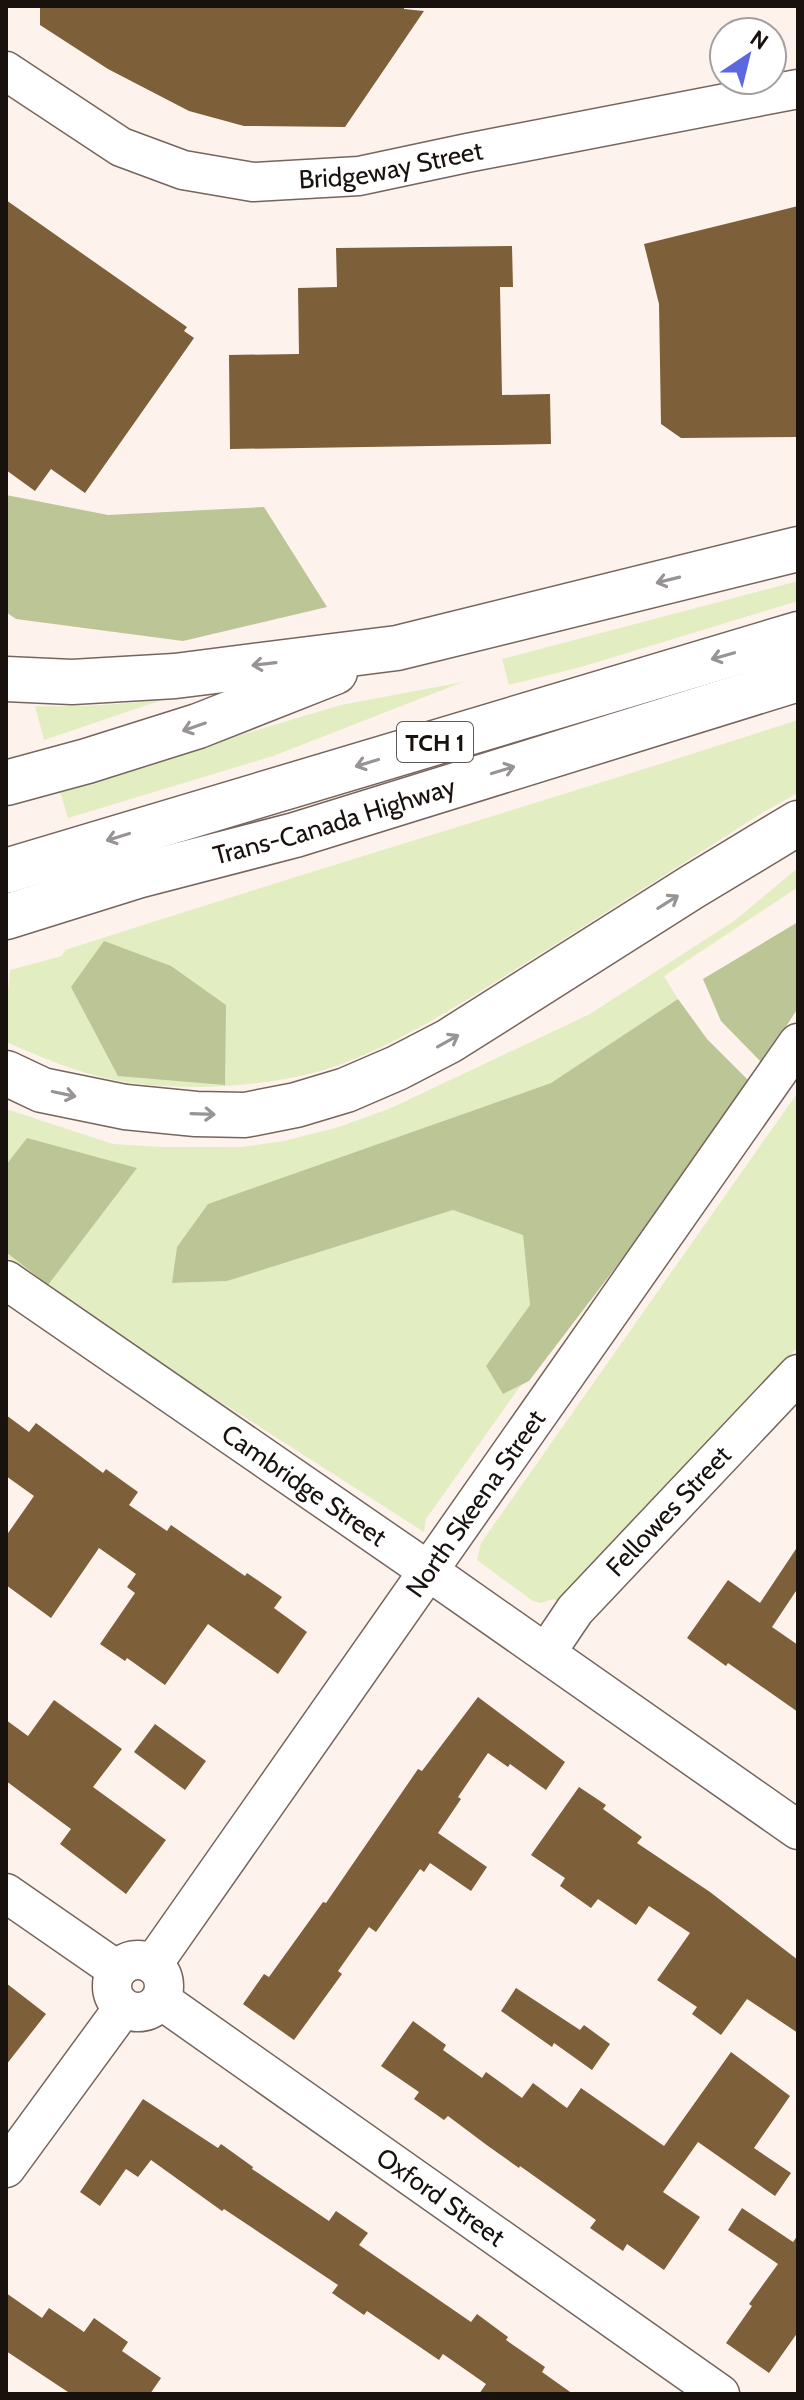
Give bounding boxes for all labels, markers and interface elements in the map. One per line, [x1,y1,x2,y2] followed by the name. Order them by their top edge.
[708,16,788,96] north arrow
[745,25,773,56] text: N
[298,134,486,195] street label: Bridgeway Street
[655,574,681,589] one-way arrow
[711,649,737,664] one-way arrow
[251,657,278,672] one-way arrow
[182,720,207,735] one-way arrow
[397,722,473,762] road number: TCH 1
[354,756,380,771] one-way arrow
[490,762,516,777] one-way arrow
[210,770,459,872] street label: Trans-Canada Highway
[105,830,131,845] one-way arrow
[656,894,679,910] one-way arrow
[436,1033,460,1048] one-way arrow
[51,1087,76,1102] one-way arrow
[189,1107,216,1122] one-way arrow
[399,1404,552,1604] street label: North Skeena Street
[216,1417,393,1553] street label: Cambridge Street
[599,1439,738,1583] street label: Fellowes Street
[370,2141,511,2253] street label: Oxford Street

